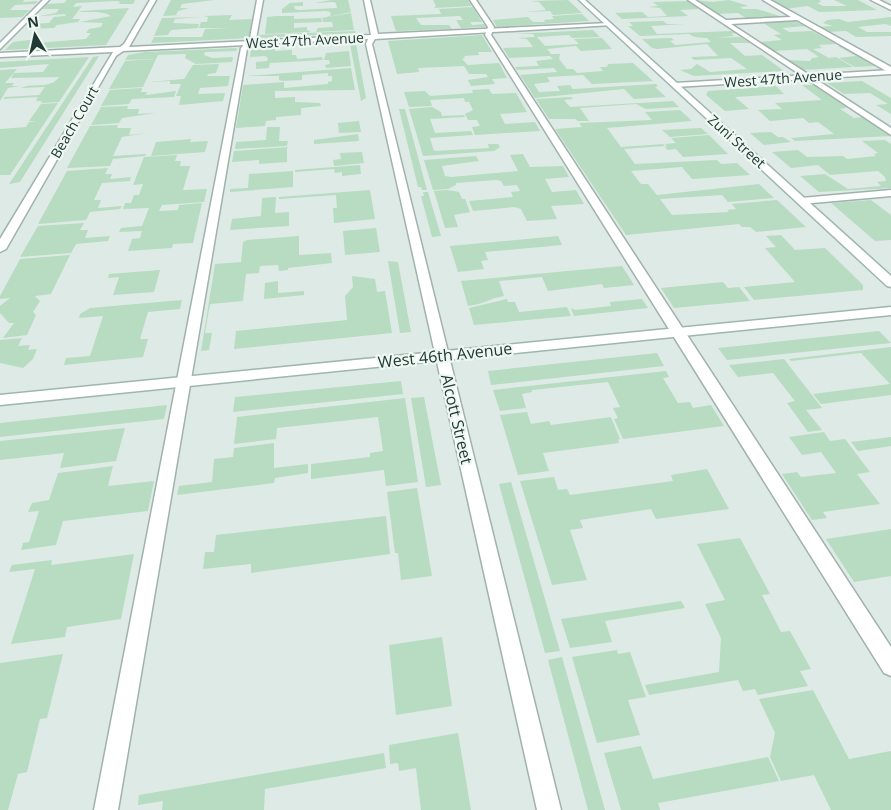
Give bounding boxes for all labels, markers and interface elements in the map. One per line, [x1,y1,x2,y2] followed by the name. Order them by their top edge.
[10,10,60,60] north arrow
[26,11,40,32] text: N
[246,27,365,53] street label: West 47th Avenue
[723,64,843,92] street label: West 47th Avenue
[46,83,102,161] street label: Beach Court
[704,110,770,172] street label: Zuni Street
[377,337,513,373] street label: West 46th Avenue
[436,372,478,466] street label: Alcott Street

